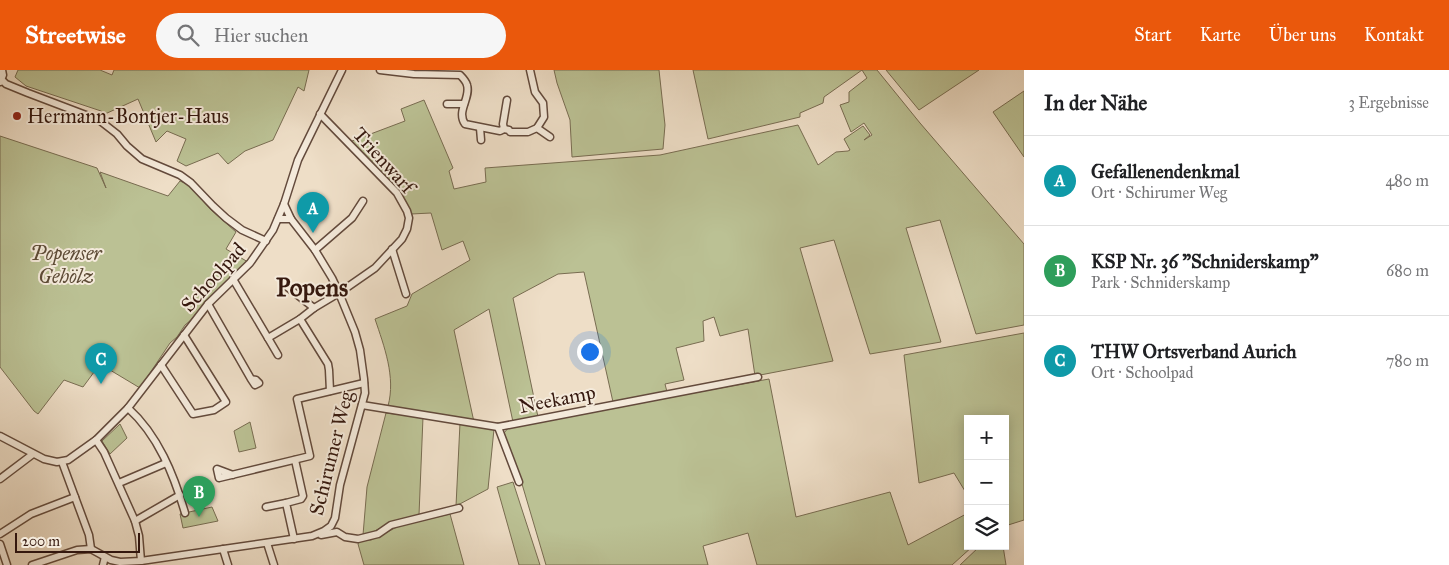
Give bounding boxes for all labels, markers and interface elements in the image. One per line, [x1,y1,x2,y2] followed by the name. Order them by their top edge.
[156,13,506,58] search box
[25,20,126,50] text: Streetwise
[174,21,202,49] icon: search
[214,24,308,47] text: Hier suchen
[1134,24,1172,46] text: Start
[1200,24,1241,46] text: Karte
[1269,24,1336,46] text: Über uns
[1364,24,1424,46] text: Kontakt
[1044,90,1147,116] text: In der Nähe
[1348,93,1429,112] text: 3 Ergebnisse
[27,104,229,128] place label: Hermann-Bontjer-Haus
[11,110,23,122] marker: Hermann-Bontjer-Haus
[348,122,422,200] street label: Trienwarf
[1091,160,1240,183] text: Gefallenendenkmal
[1055,171,1065,190] text: A
[1385,171,1429,190] text: 480 m
[1091,183,1227,202] text: Ort · Schirumer Weg
[297,192,329,233] pin: A
[176,237,250,317] street label: Schoolpad
[30,241,103,288] park label: Popenser Gehölz
[1091,250,1319,273] text: KSP Nr. 36 "Schniderskamp"
[1055,261,1065,280] text: B
[1386,261,1429,280] text: 680 m
[276,272,348,303] district label: Popens
[1091,273,1230,292] text: Park · Schniderskamp
[577,339,603,365] your location
[1091,340,1297,363] text: THW Ortsverband Aurich
[85,343,117,384] pin: C
[1055,351,1065,370] text: C
[1386,351,1429,370] text: 780 m
[1091,363,1193,382] text: Ort · Schoolpad
[517,380,597,418] street label: Neekamp
[304,388,359,518] street label: Schirumer Weg
[964,415,1009,550] map controls
[964,415,1009,460] button: +
[964,460,1009,505] button: −
[183,476,215,517] pin: B
[964,505,1009,550] button: layers
[15,530,140,553] scale bar
[22,533,60,550] text: 200 m

